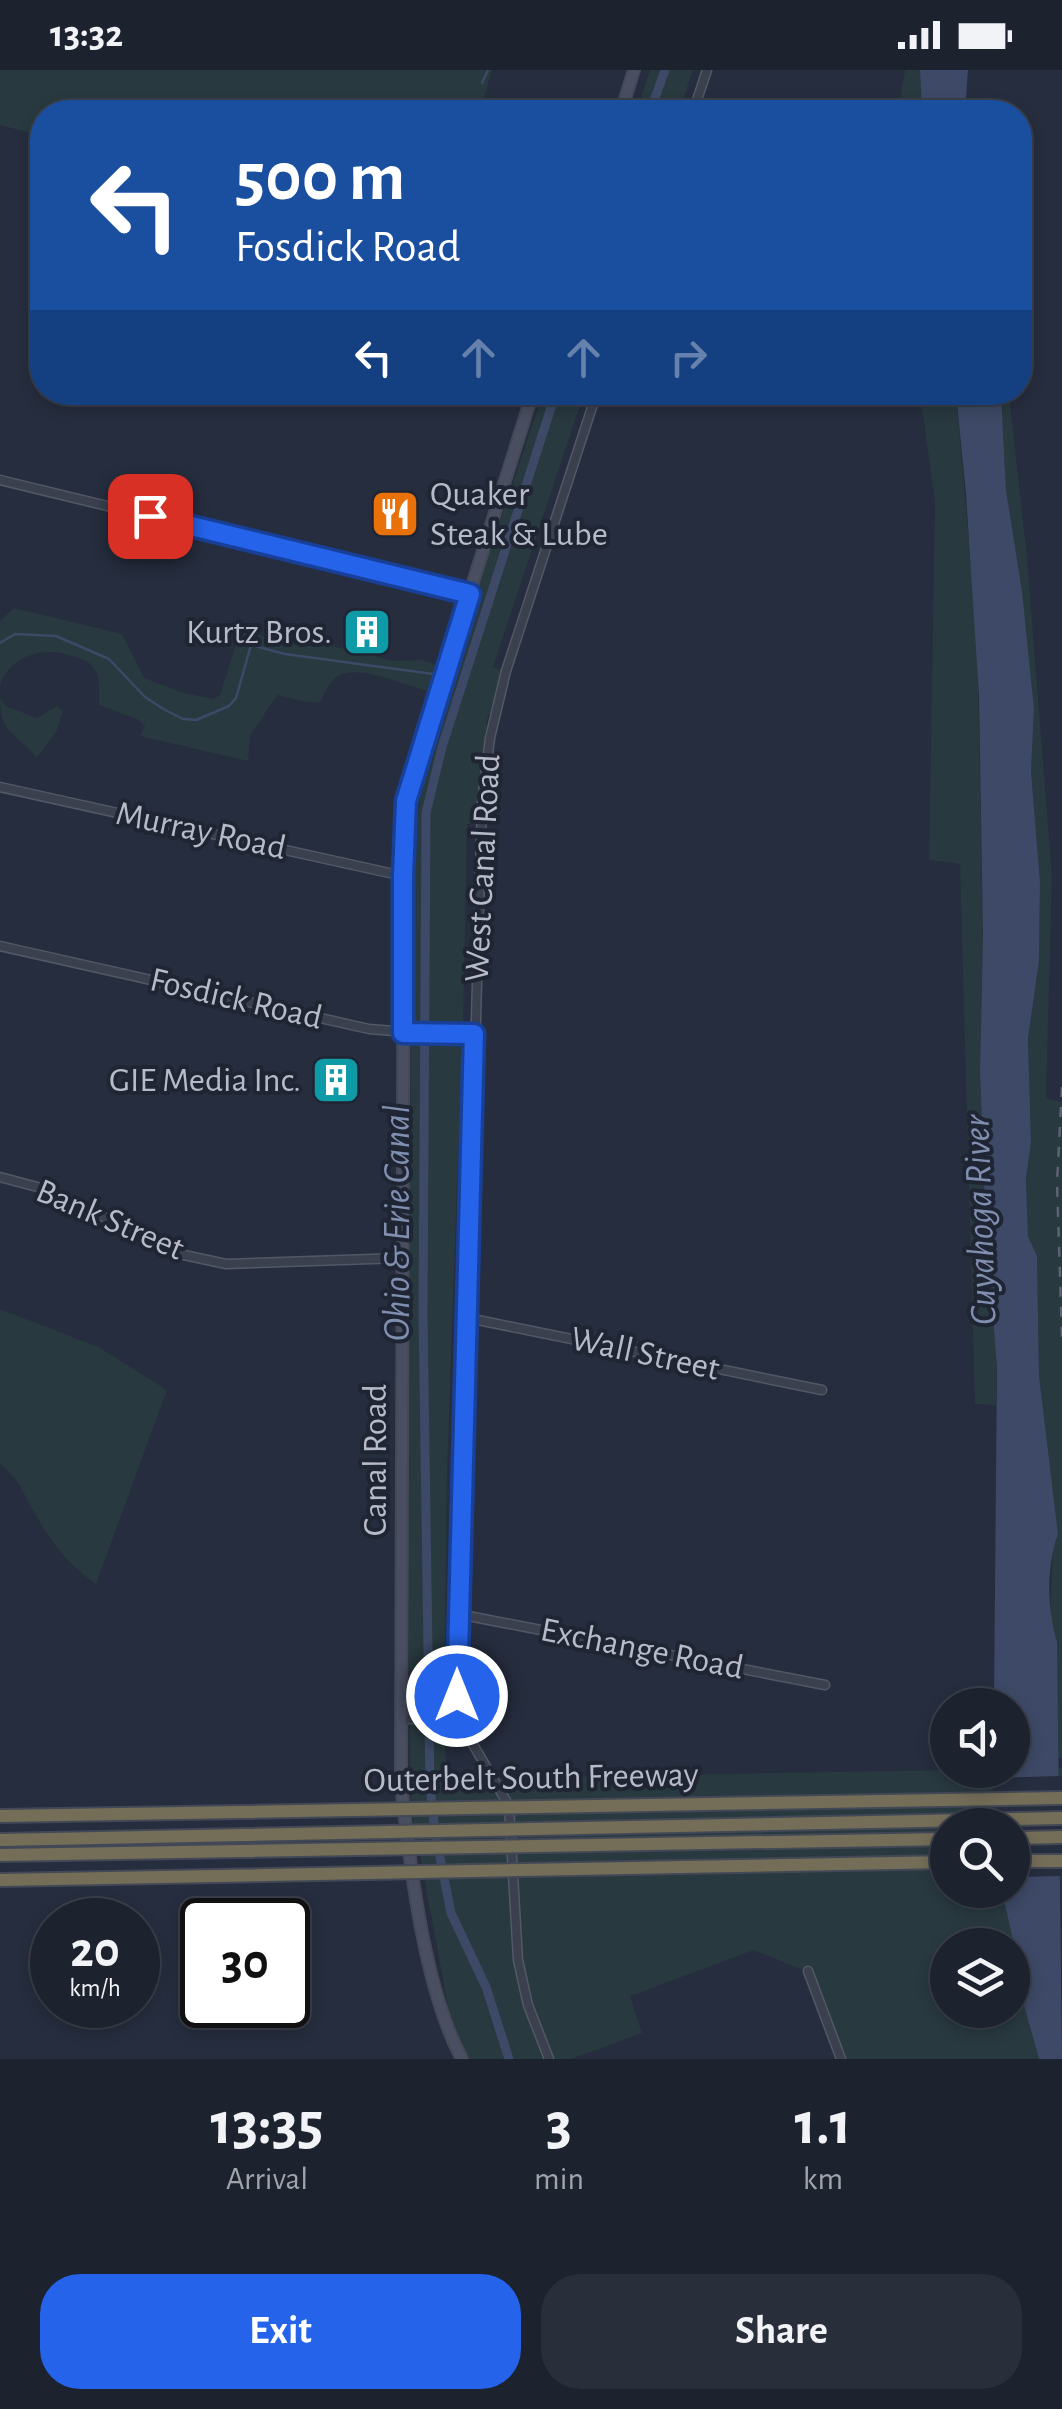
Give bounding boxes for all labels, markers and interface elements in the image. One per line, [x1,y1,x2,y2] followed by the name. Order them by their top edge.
[50,16,123,54] text: 13:32
[70,140,200,270] icon: left
[235,143,405,213] text: 500 m
[235,225,461,270] text: Fosdick Road
[346,330,401,385] icon: left
[451,330,506,385] icon: ahead
[556,330,611,385] icon: ahead
[661,330,716,385] icon: right
[108,474,193,559] pin
[430,477,608,552] place label: Quaker Steak & Lube
[369,488,421,540] restaurant icon: Quaker Steak & Lube
[123,489,178,544] icon: arrive
[341,606,393,658] building icon: Kurtz Bros.
[186,615,332,650] place label: Kurtz Bros.
[460,753,506,983] street label: West Canal Road
[113,796,289,866] street label: Murray Road
[147,962,325,1036] street label: Fosdick Road
[310,1054,362,1106] building icon: GIE Media Inc.
[109,1063,301,1098] place label: GIE Media Inc.
[379,1105,417,1341] water label: Ohio & Erie Canal
[958,1112,1004,1326] water label: Cuyahoga River
[31,1173,189,1267] street label: Bank Street
[568,1321,722,1387] street label: Wall Street
[358,1384,393,1536] street label: Canal Road
[538,1612,746,1686] street label: Exchange Road
[405,1644,509,1748] position arrow
[930,1688,1030,2028] map controls
[930,1688,1030,1788] button: sound
[363,1758,699,1798] street label: Outerbelt South Freeway
[930,1808,1030,1908] button: search
[180,1898,310,2028] speed limit sign: 30
[70,1926,120,1976] text: 20
[930,1928,1030,2028] button: layers
[69,1976,121,2001] text: km/h
[211,2095,324,2155] text: 13:35
[546,2095,572,2155] text: 3
[794,2095,851,2155] text: 1.1
[226,2163,308,2195] text: Arrival
[534,2163,584,2195] text: min
[803,2163,843,2195] text: km
[40,2274,521,2389] button: Exit
[541,2274,1022,2389] button: Share

